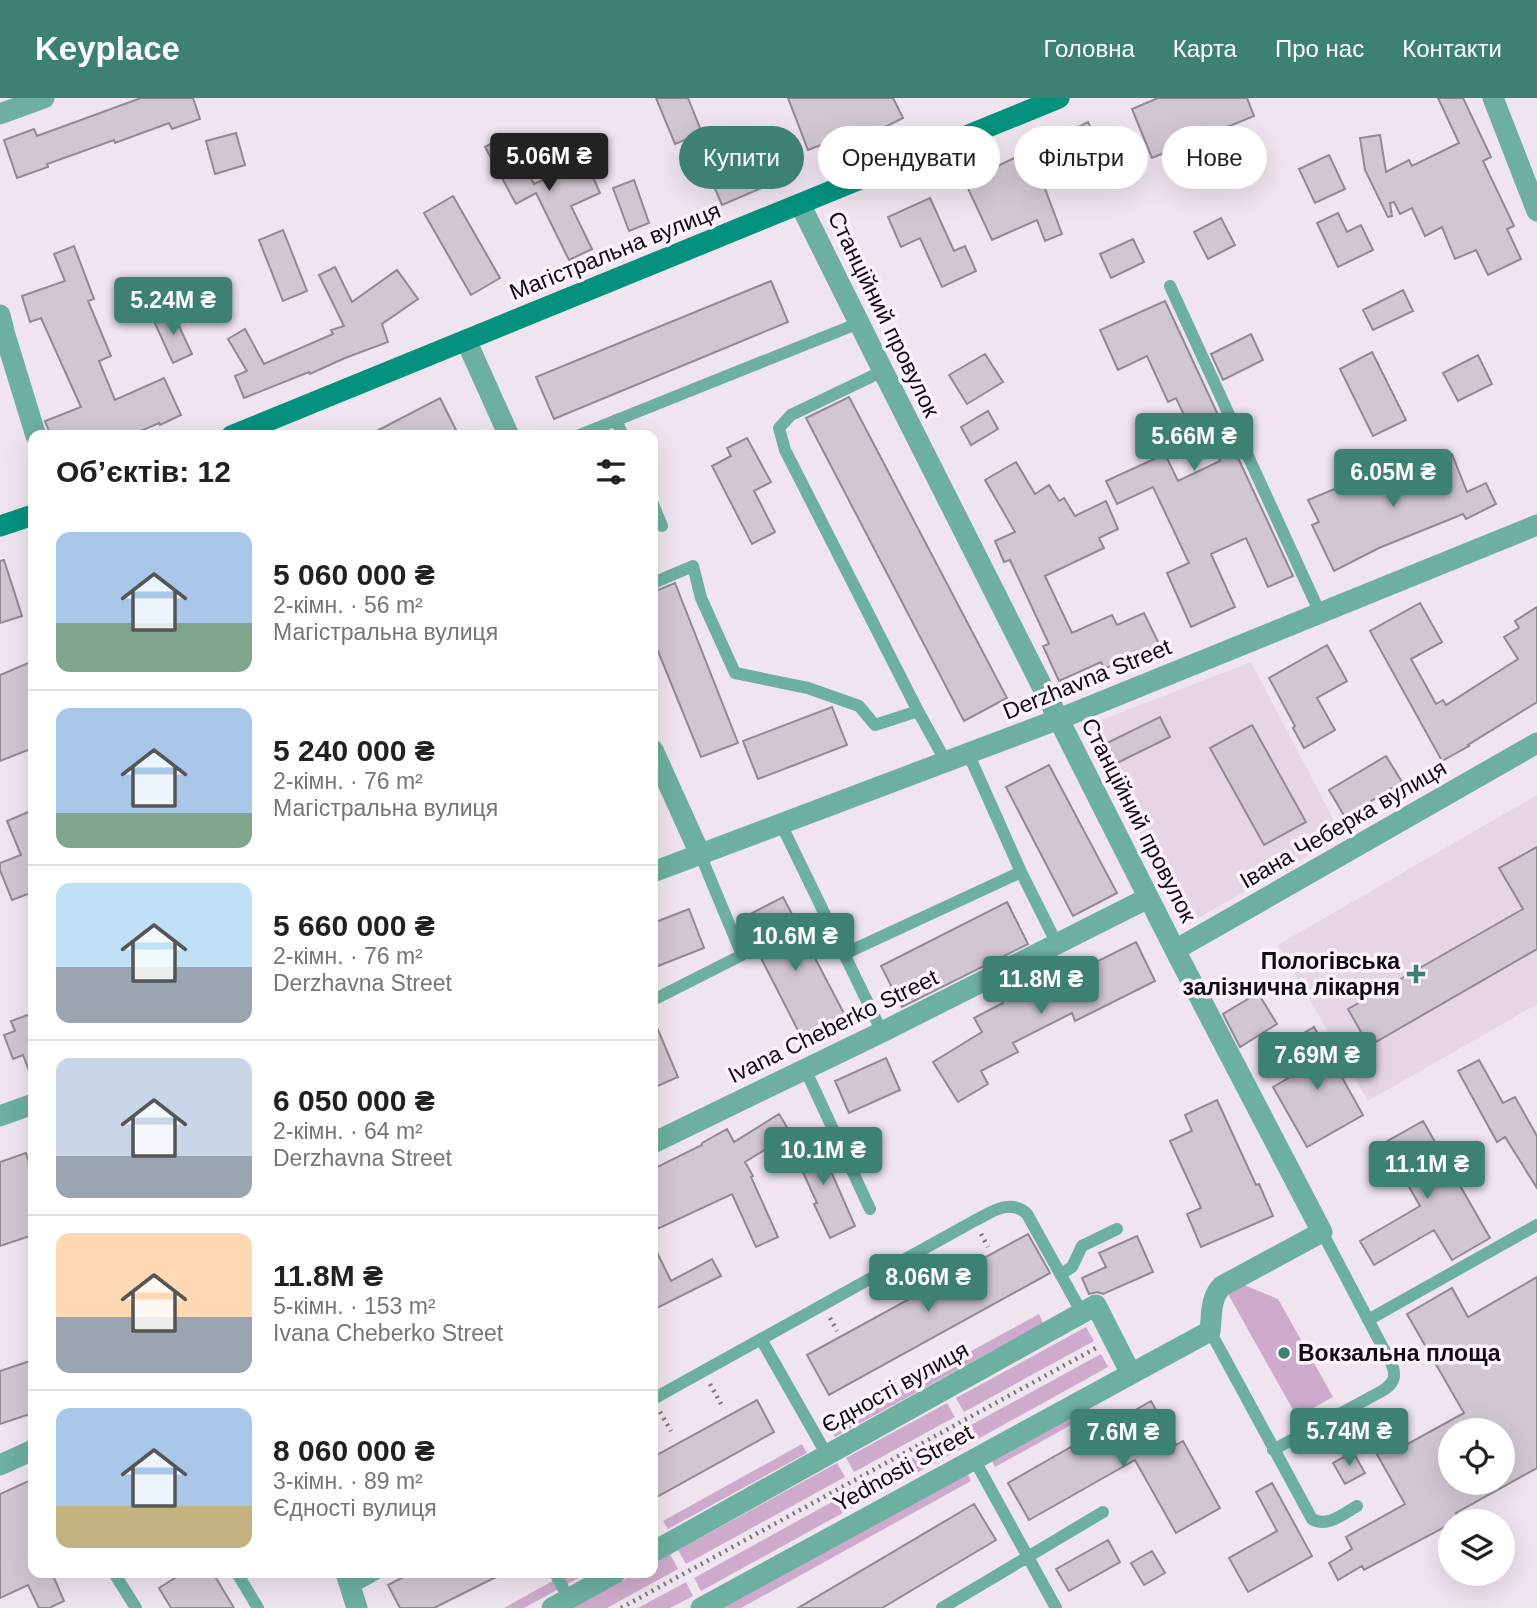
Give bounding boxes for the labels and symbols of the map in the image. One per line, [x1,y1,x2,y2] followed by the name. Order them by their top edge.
[484,134,614,193] pin: 5.06M ₴
[506,197,724,305] street label: Магістральна вулиця
[823,207,946,422] street label: Станційний провулок
[108,278,238,337] pin: 5.24M ₴
[1129,414,1259,473] pin: 5.66M ₴
[1328,450,1458,509] pin: 6.05M ₴
[999,633,1175,725] street label: Derzhavna Street
[1076,714,1202,927] street label: Станційний провулок
[1235,754,1451,894] street label: Івана Чеберка вулиця
[730,914,860,973] pin: 10.6M ₴
[1183,948,1400,1000] place label: Пологівська залізнична лікарня
[976,956,1106,1016] pin: 11.8M ₴
[724,964,943,1088] street label: Ivana Cheberko Street
[1406,964,1426,984] marker: Пологівська залізнична лікарня
[1252,1032,1382,1092] pin: 7.69M ₴
[758,1128,888,1187] pin: 10.1M ₴
[1362,1142,1492,1201] pin: 11.1M ₴
[863,1254,993,1314] pin: 8.06M ₴
[817,1336,973,1438] street label: Єдності вулиця
[1298,1340,1501,1366] place label: Вокзальна площа
[1276,1345,1292,1361] marker: Вокзальна площа
[1284,1408,1414,1468] pin: 5.74M ₴
[1066,1410,1180,1469] pin: 7.6M ₴
[829,1419,978,1517] street label: Yednosti Street

